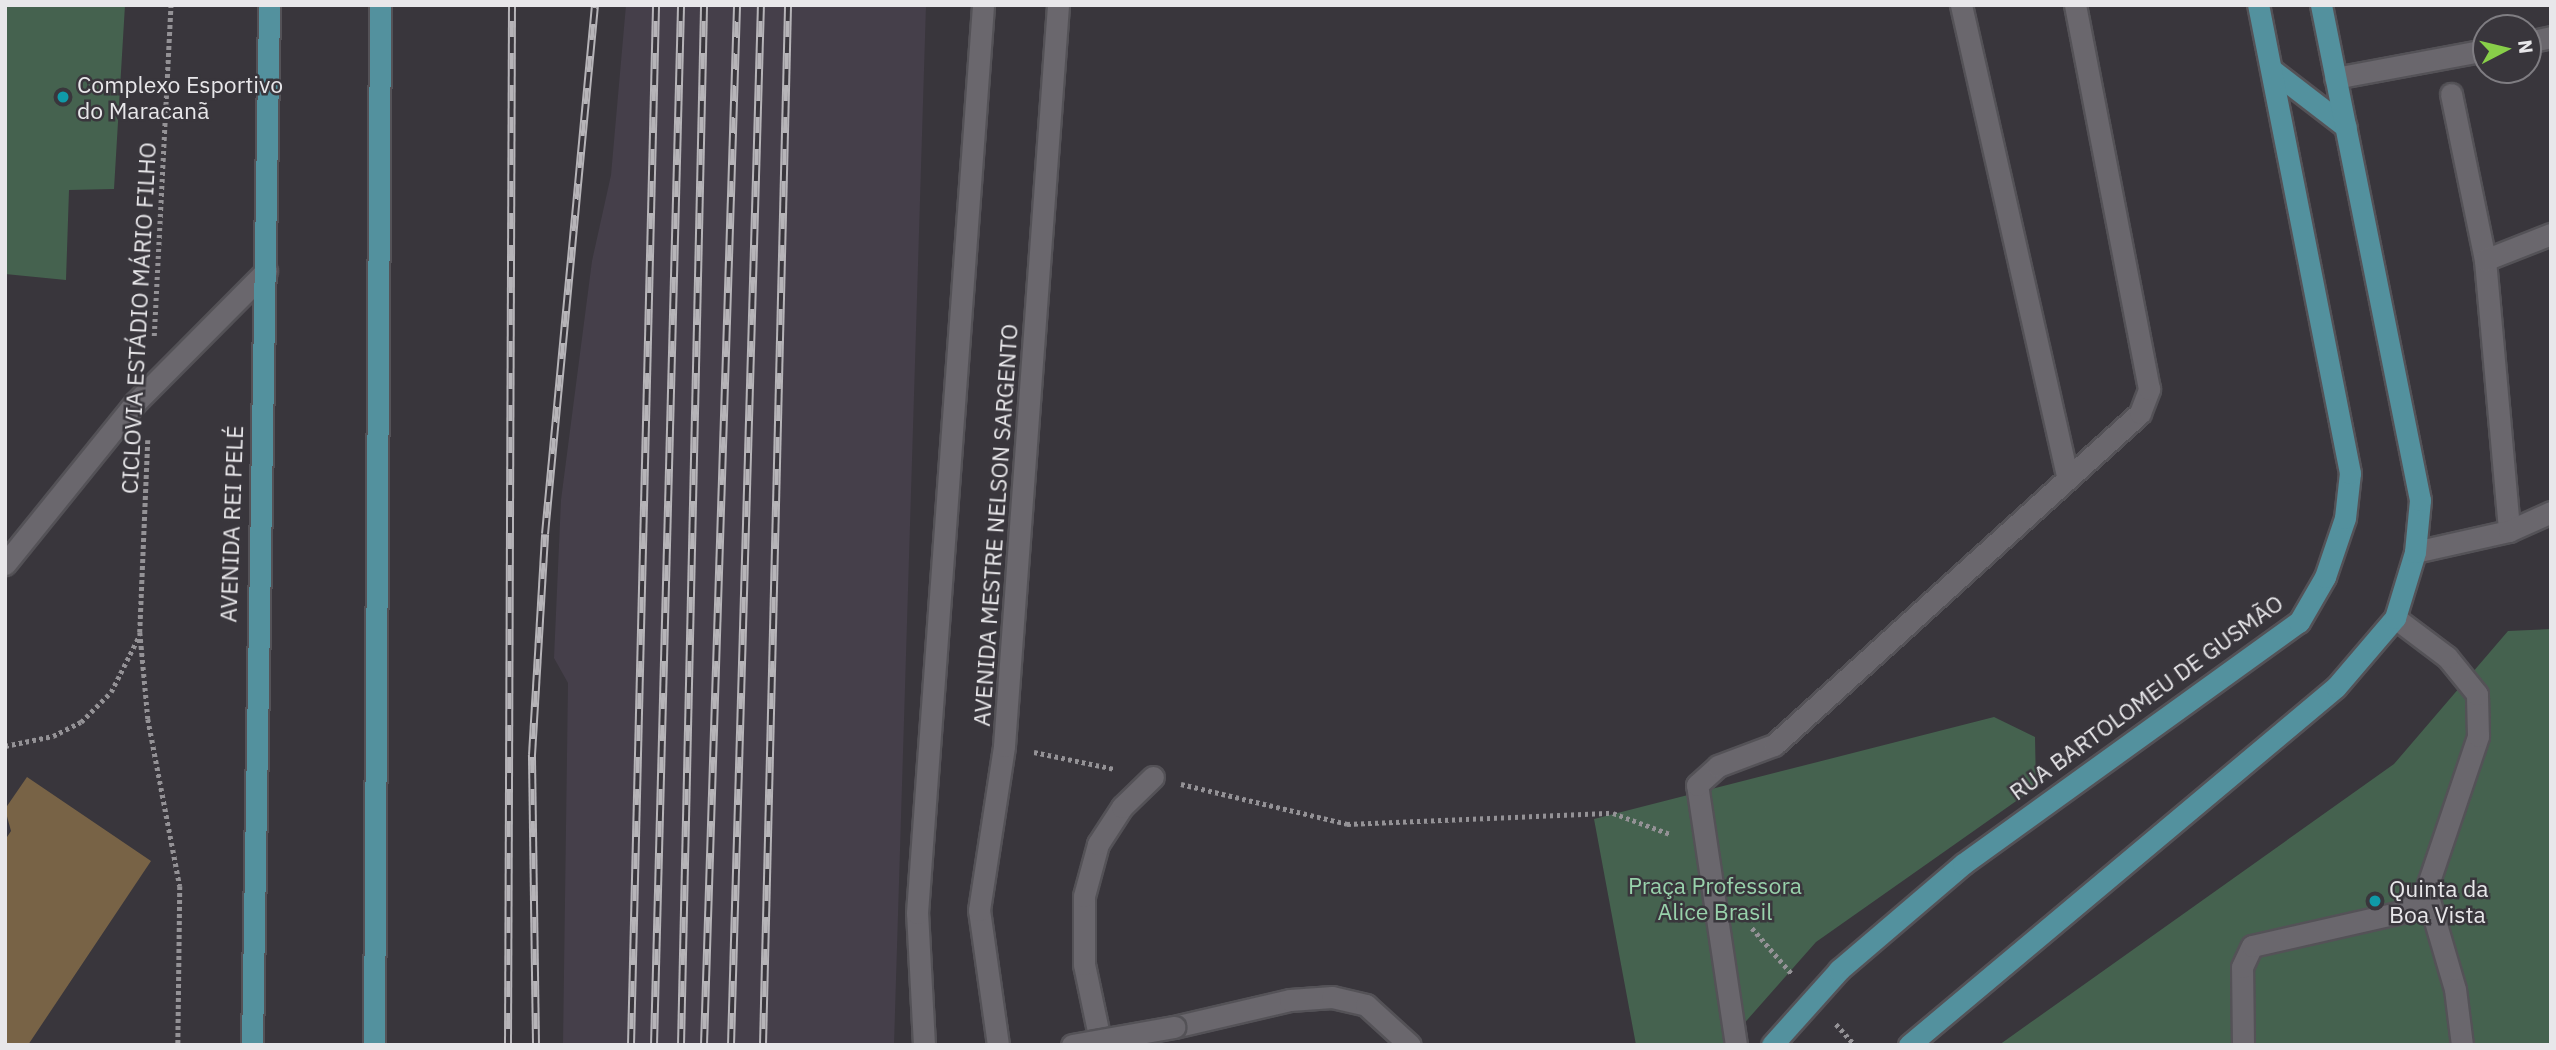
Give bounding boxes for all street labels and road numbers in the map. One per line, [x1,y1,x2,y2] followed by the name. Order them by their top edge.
[115,141,161,495] street label: CICLOVIA ESTÁDIO MÁRIO FILHO
[967,323,1023,727] street label: AVENIDA MESTRE NELSON SARGENTO
[214,425,248,623] street label: AVENIDA REI PELÉ
[2004,588,2288,806] street label: RUA BARTOLOMEU DE GUSMÃO

